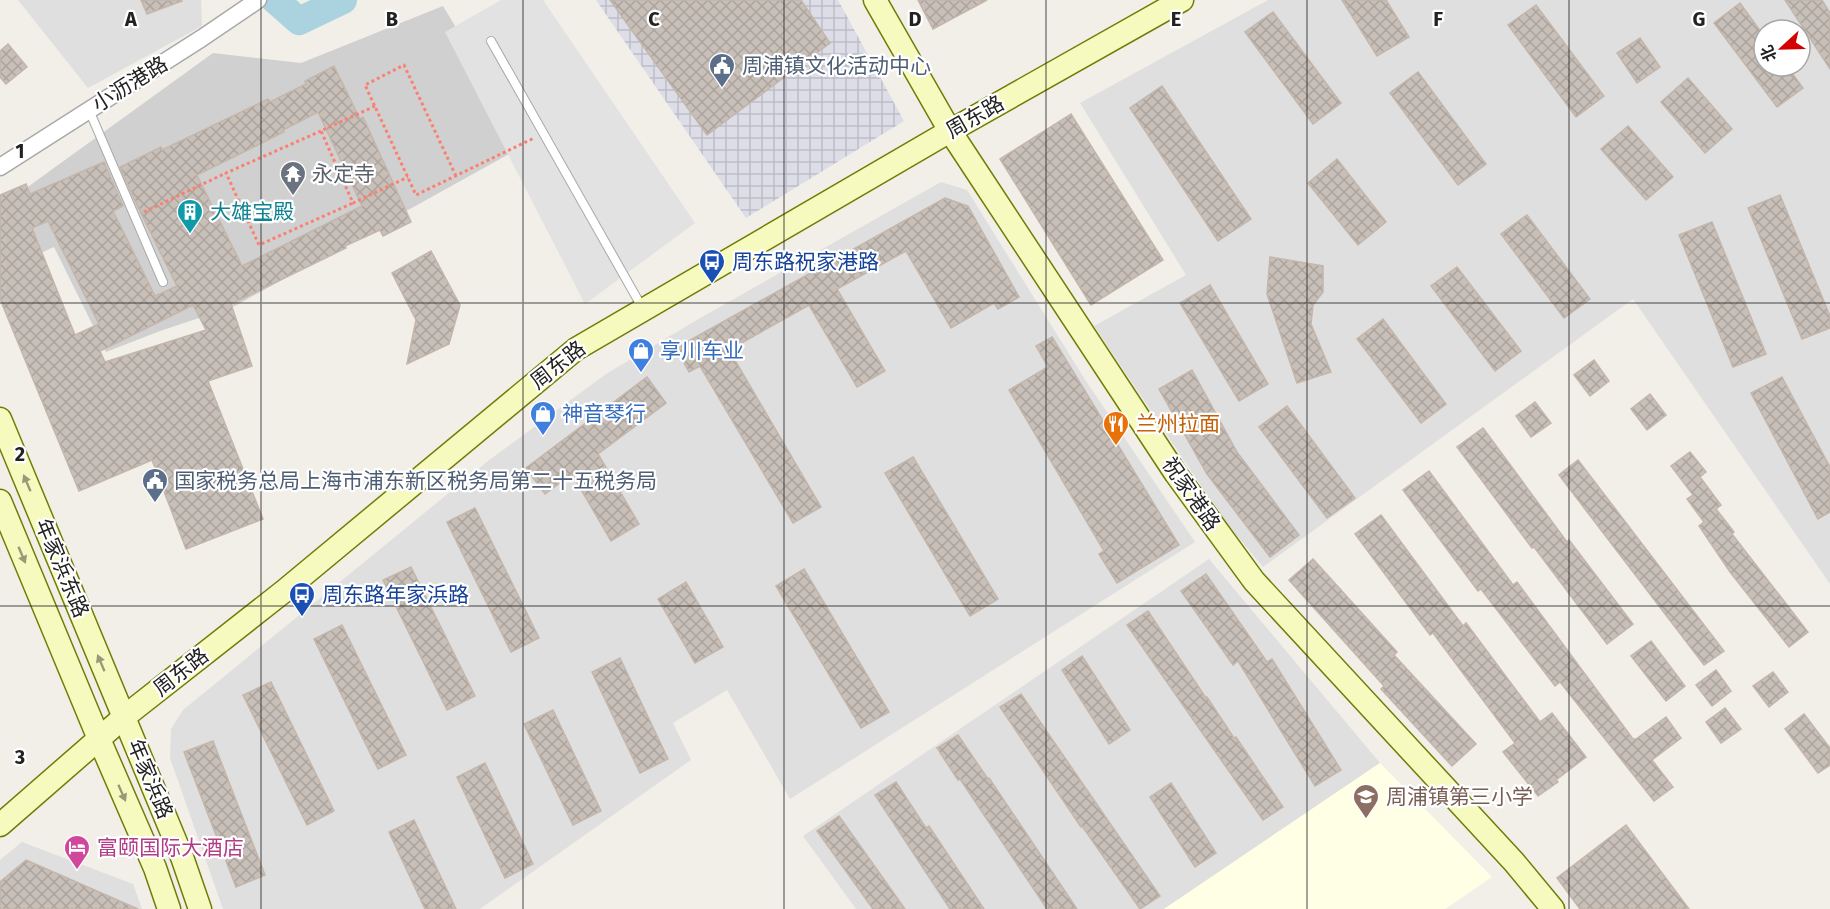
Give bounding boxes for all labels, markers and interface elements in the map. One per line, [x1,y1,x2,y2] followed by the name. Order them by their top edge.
[124,7,138,31] text: A
[386,7,398,31] text: B
[648,7,660,31] text: C
[908,7,922,31] text: D
[1171,7,1181,31] text: E
[1433,7,1443,31] text: F
[1693,7,1705,31] text: G
[1752,18,1812,78] north arrow
[1757,42,1780,64] text: 北
[87,51,173,117] street label: 小沥港路
[707,51,737,89] public building icon: 周浦镇文化活动中心
[742,53,931,79] place label: 周浦镇文化活动中心
[941,90,1009,144] street label: 周东路
[15,139,25,163] text: 1
[278,159,308,197] temple icon: 永定寺
[312,161,375,187] place label: 永定寺
[175,197,205,235] building icon: 大雄宝殿
[210,199,294,225] place label: 大雄宝殿
[697,247,727,285] bus stop icon: 周东路祝家港路
[732,249,879,275] place label: 周东路祝家港路
[525,335,591,395] street label: 周东路
[626,336,656,374] shop icon: 享川车业
[660,338,744,364] place label: 享川车业
[528,399,558,437] shop icon: 神音琴行
[562,401,646,427] place label: 神音琴行
[1101,409,1131,447] restaurant icon: 兰州拉面
[1136,411,1220,437] place label: 兰州拉面
[15,442,25,466] text: 2
[1156,452,1226,536] street label: 祝家港路
[140,466,170,504] public building icon: 国家税务总局上海市浦东新区税务局第二十五税务局
[174,468,657,494] place label: 国家税务总局上海市浦东新区税务局第二十五税务局
[22,474,31,491] one-way arrow
[30,515,94,621] street label: 年家浜东路
[17,546,27,564] one-way arrow
[287,580,317,618] bus stop icon: 周东路年家浜路
[322,582,469,608] place label: 周东路年家浜路
[148,642,214,702] street label: 周东路
[97,654,106,671] one-way arrow
[122,735,178,823] street label: 年家浜路
[14,745,25,769] text: 3
[1351,782,1381,820] school or university icon: 周浦镇第三小学
[117,784,127,802] one-way arrow
[1386,784,1533,810] place label: 周浦镇第三小学
[62,833,92,871] hotel icon: 富颐国际大酒店
[97,835,244,861] place label: 富颐国际大酒店

